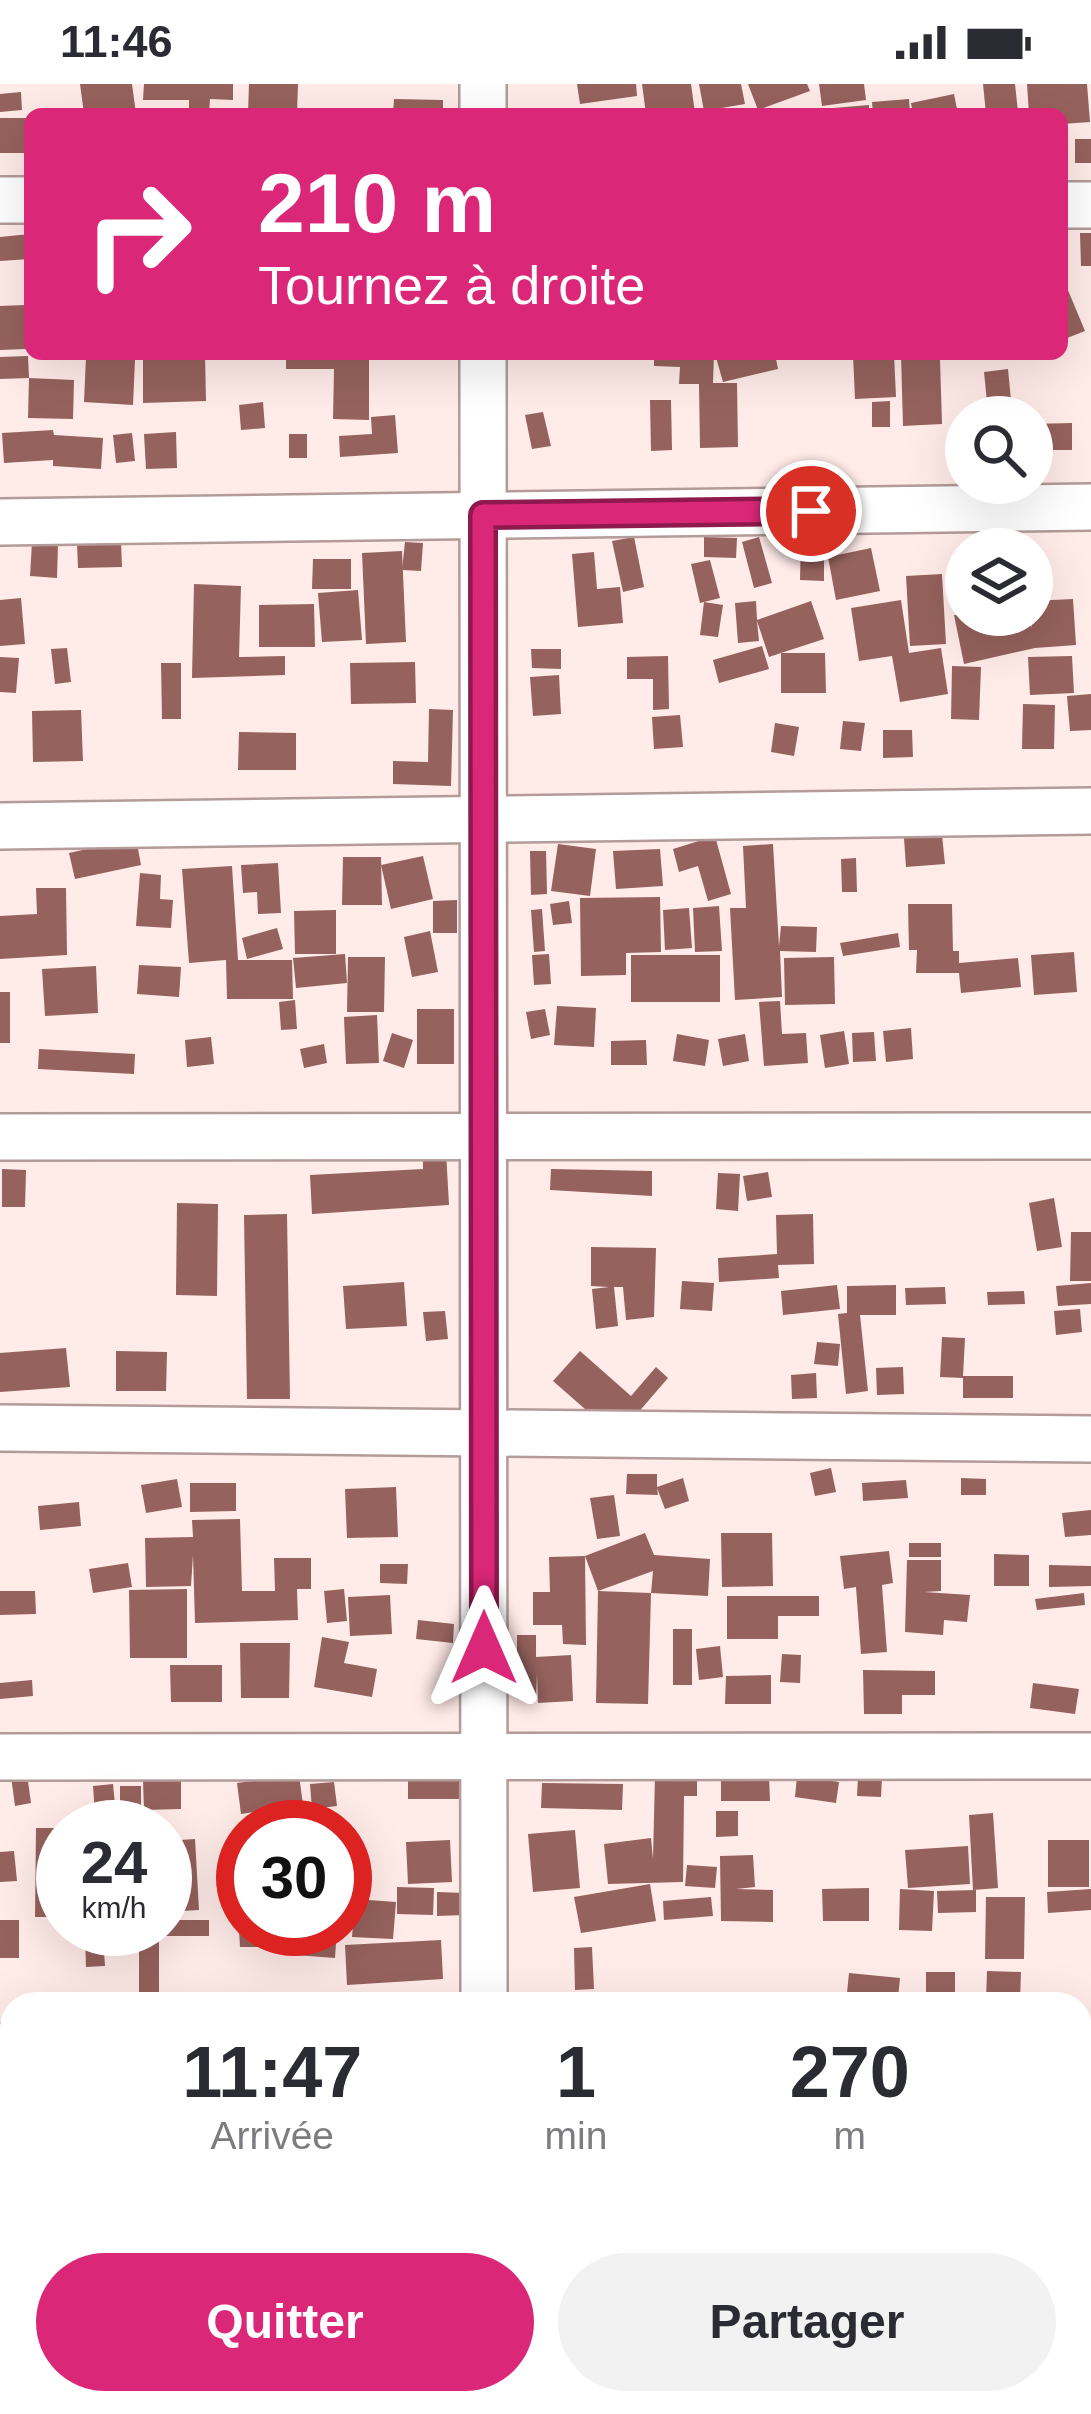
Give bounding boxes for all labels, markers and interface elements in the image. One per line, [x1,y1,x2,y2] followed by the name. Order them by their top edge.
[60,16,173,67] text: 11:46
[60,156,216,312] icon: right
[258,156,496,250] text: 210 m
[258,255,645,315] text: Tournez à droite
[945,396,1053,636] map controls
[945,396,1053,504] button: search
[760,460,862,562] pin
[778,478,844,544] icon: arrive
[945,528,1053,636] button: layers
[421,1585,547,1711] position arrow
[216,1800,372,1956] speed limit sign: 30
[81,1829,147,1896] text: 24
[81,1891,147,1924] text: km/h
[182,2032,362,2112] text: 11:47
[556,2032,596,2112] text: 1
[790,2032,910,2112] text: 270
[211,2114,334,2157] text: Arrivée
[545,2114,607,2157] text: min
[833,2114,866,2157] text: m
[36,2253,534,2391] button: Quitter
[558,2253,1056,2391] button: Partager

